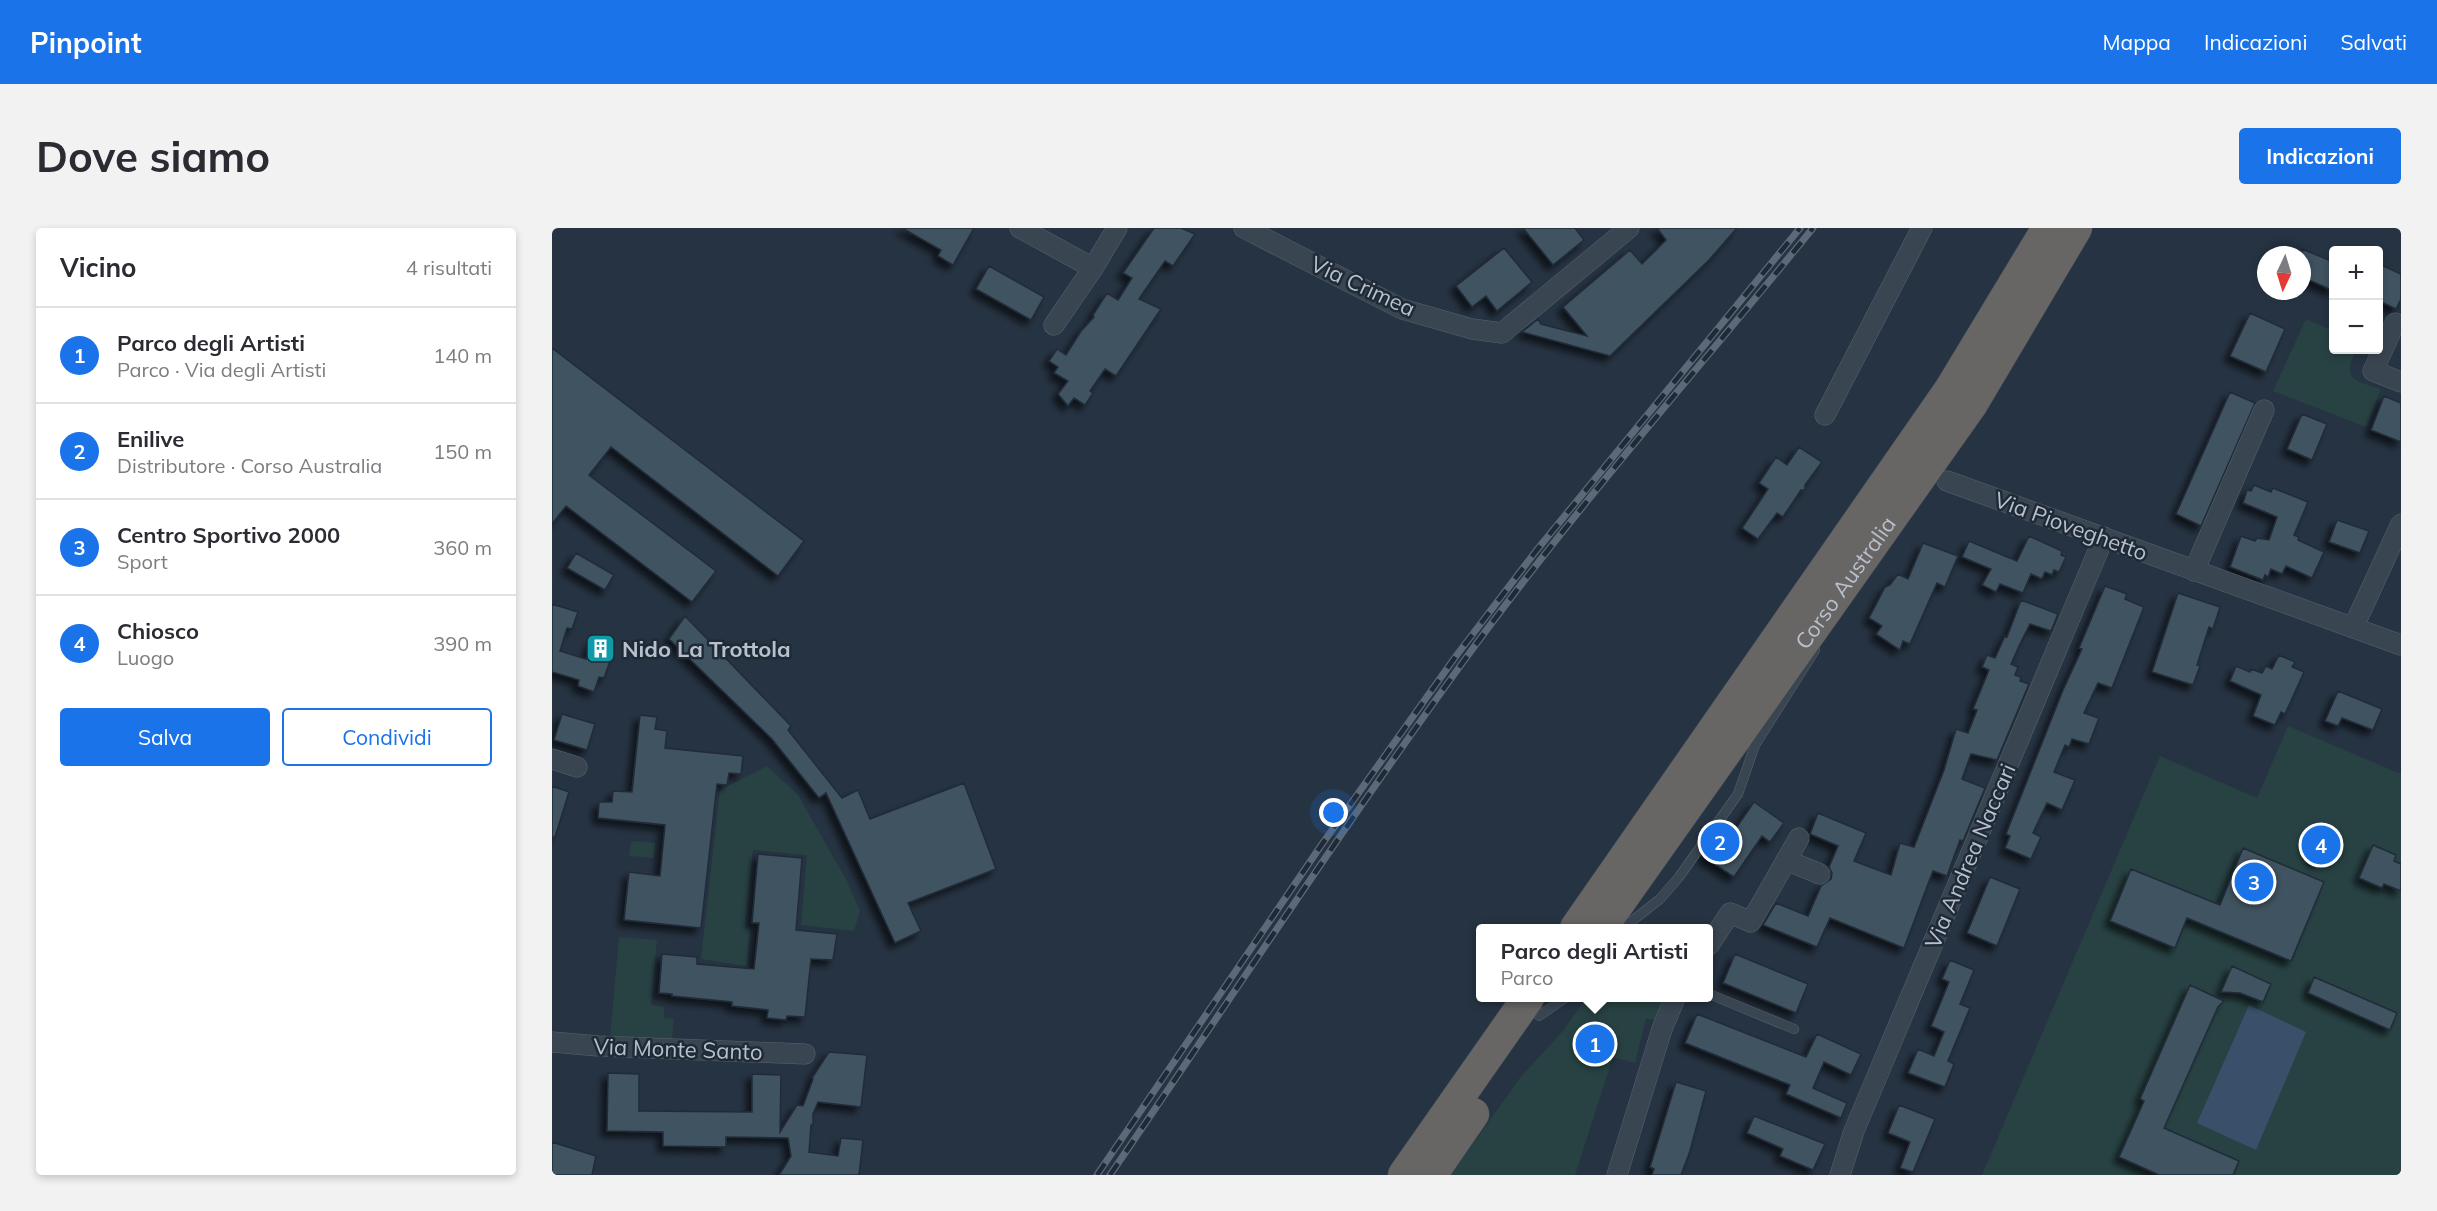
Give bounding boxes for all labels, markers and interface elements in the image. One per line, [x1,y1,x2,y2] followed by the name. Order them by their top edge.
[30,25,142,60] text: Pinpoint
[2103,29,2171,55] text: Mappa
[2204,29,2307,55] text: Indicazioni
[2340,29,2407,55] text: Salvati
[2239,128,2401,184] button: Indicazioni
[36,130,270,183] text: Dove siamo
[2257,246,2311,300] north arrow
[2329,246,2383,354] map controls
[2329,246,2383,300] button: +
[1306,250,1420,322] street label: Via Crimea
[60,251,137,284] text: Vicino
[406,255,492,280] text: 4 risultati
[2329,300,2383,354] button: −
[117,329,305,357] text: Parco degli Artisti
[74,343,86,368] text: 1
[433,343,492,368] text: 140 m
[117,357,326,382] text: Parco · Via degli Artisti
[117,425,184,453] text: Enilive
[74,439,86,464] text: 2
[433,439,492,464] text: 150 m
[117,453,382,478] text: Distributore · Corso Australia
[1991,485,2151,567] street label: Via Pioveghetto
[1789,511,1902,655] street label: Corso Australia
[117,521,340,549] text: Centro Sportivo 2000
[74,535,86,560] text: 3
[433,535,492,560] text: 360 m
[117,549,168,574] text: Sport
[117,617,199,645] text: Chiosco
[74,631,86,656] text: 4
[433,631,492,656] text: 390 m
[585,633,617,665] building icon: Nido La Trottola
[622,635,791,663] place label: Nido La Trottola
[117,645,174,670] text: Luogo
[60,708,270,766] button: Salva
[282,708,492,766] button: Condividi
[1918,759,2022,953] street label: Via Andrea Naccari
[1319,798,1348,827] your location
[1700,820,1740,864] pin: 2
[2302,822,2340,868] pin: 4
[2234,860,2274,904] pin: 3
[1476,924,1713,1002] popup
[1501,937,1688,965] text: Parco degli Artisti
[1501,965,1553,990] text: Parco
[1576,1022,1614,1066] pin: 1
[593,1032,763,1066] street label: Via Monte Santo

